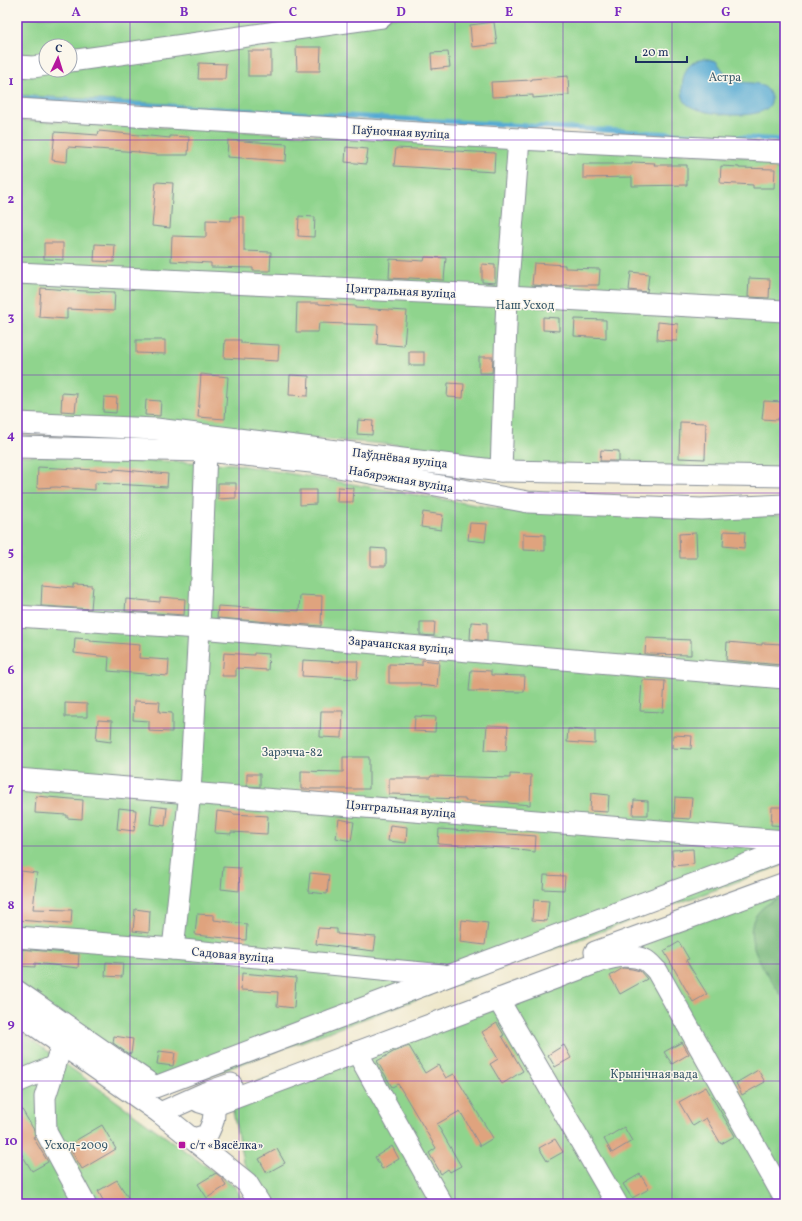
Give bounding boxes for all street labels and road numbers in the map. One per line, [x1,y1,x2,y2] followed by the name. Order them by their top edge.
[352,122,450,144] street label: Паўночная вуліца
[345,281,457,303] street label: Цэнтральная вуліца
[351,445,449,473] street label: Паўднёвая вуліца
[347,463,455,497] street label: Набярэжная вуліца
[347,633,455,659] street label: Зарачанская вуліца
[345,797,457,823] street label: Цэнтральная вуліца
[191,944,275,968] street label: Садовая вуліца

